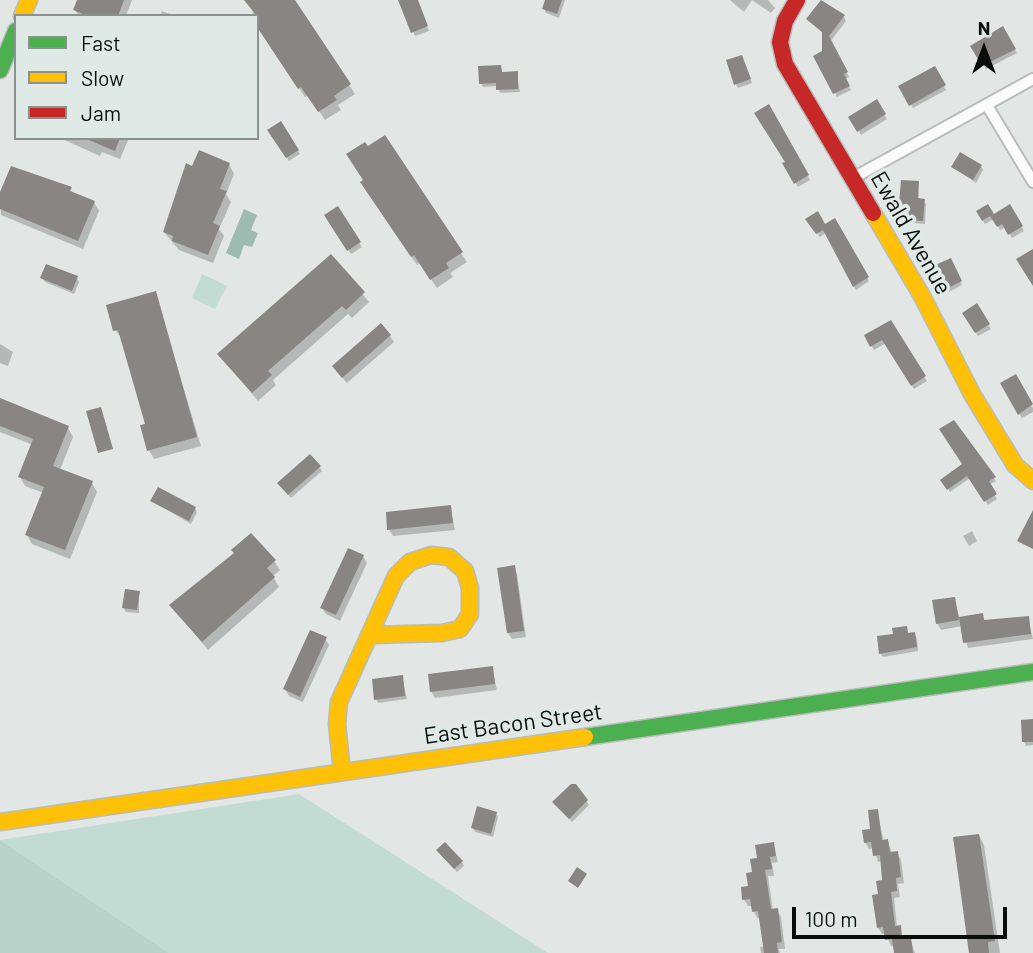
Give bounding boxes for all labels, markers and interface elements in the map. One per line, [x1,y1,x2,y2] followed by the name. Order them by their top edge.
[14,14,259,140] legend
[949,14,1019,84] north arrow
[978,16,990,39] text: N
[81,30,121,55] text: Fast
[81,65,124,90] text: Slow
[81,100,121,125] text: Jam
[865,167,957,299] street label: Ewald Avenue
[422,698,604,750] street label: East Bacon Street
[795,894,1010,938] scale bar
[805,906,858,931] text: 100 m

